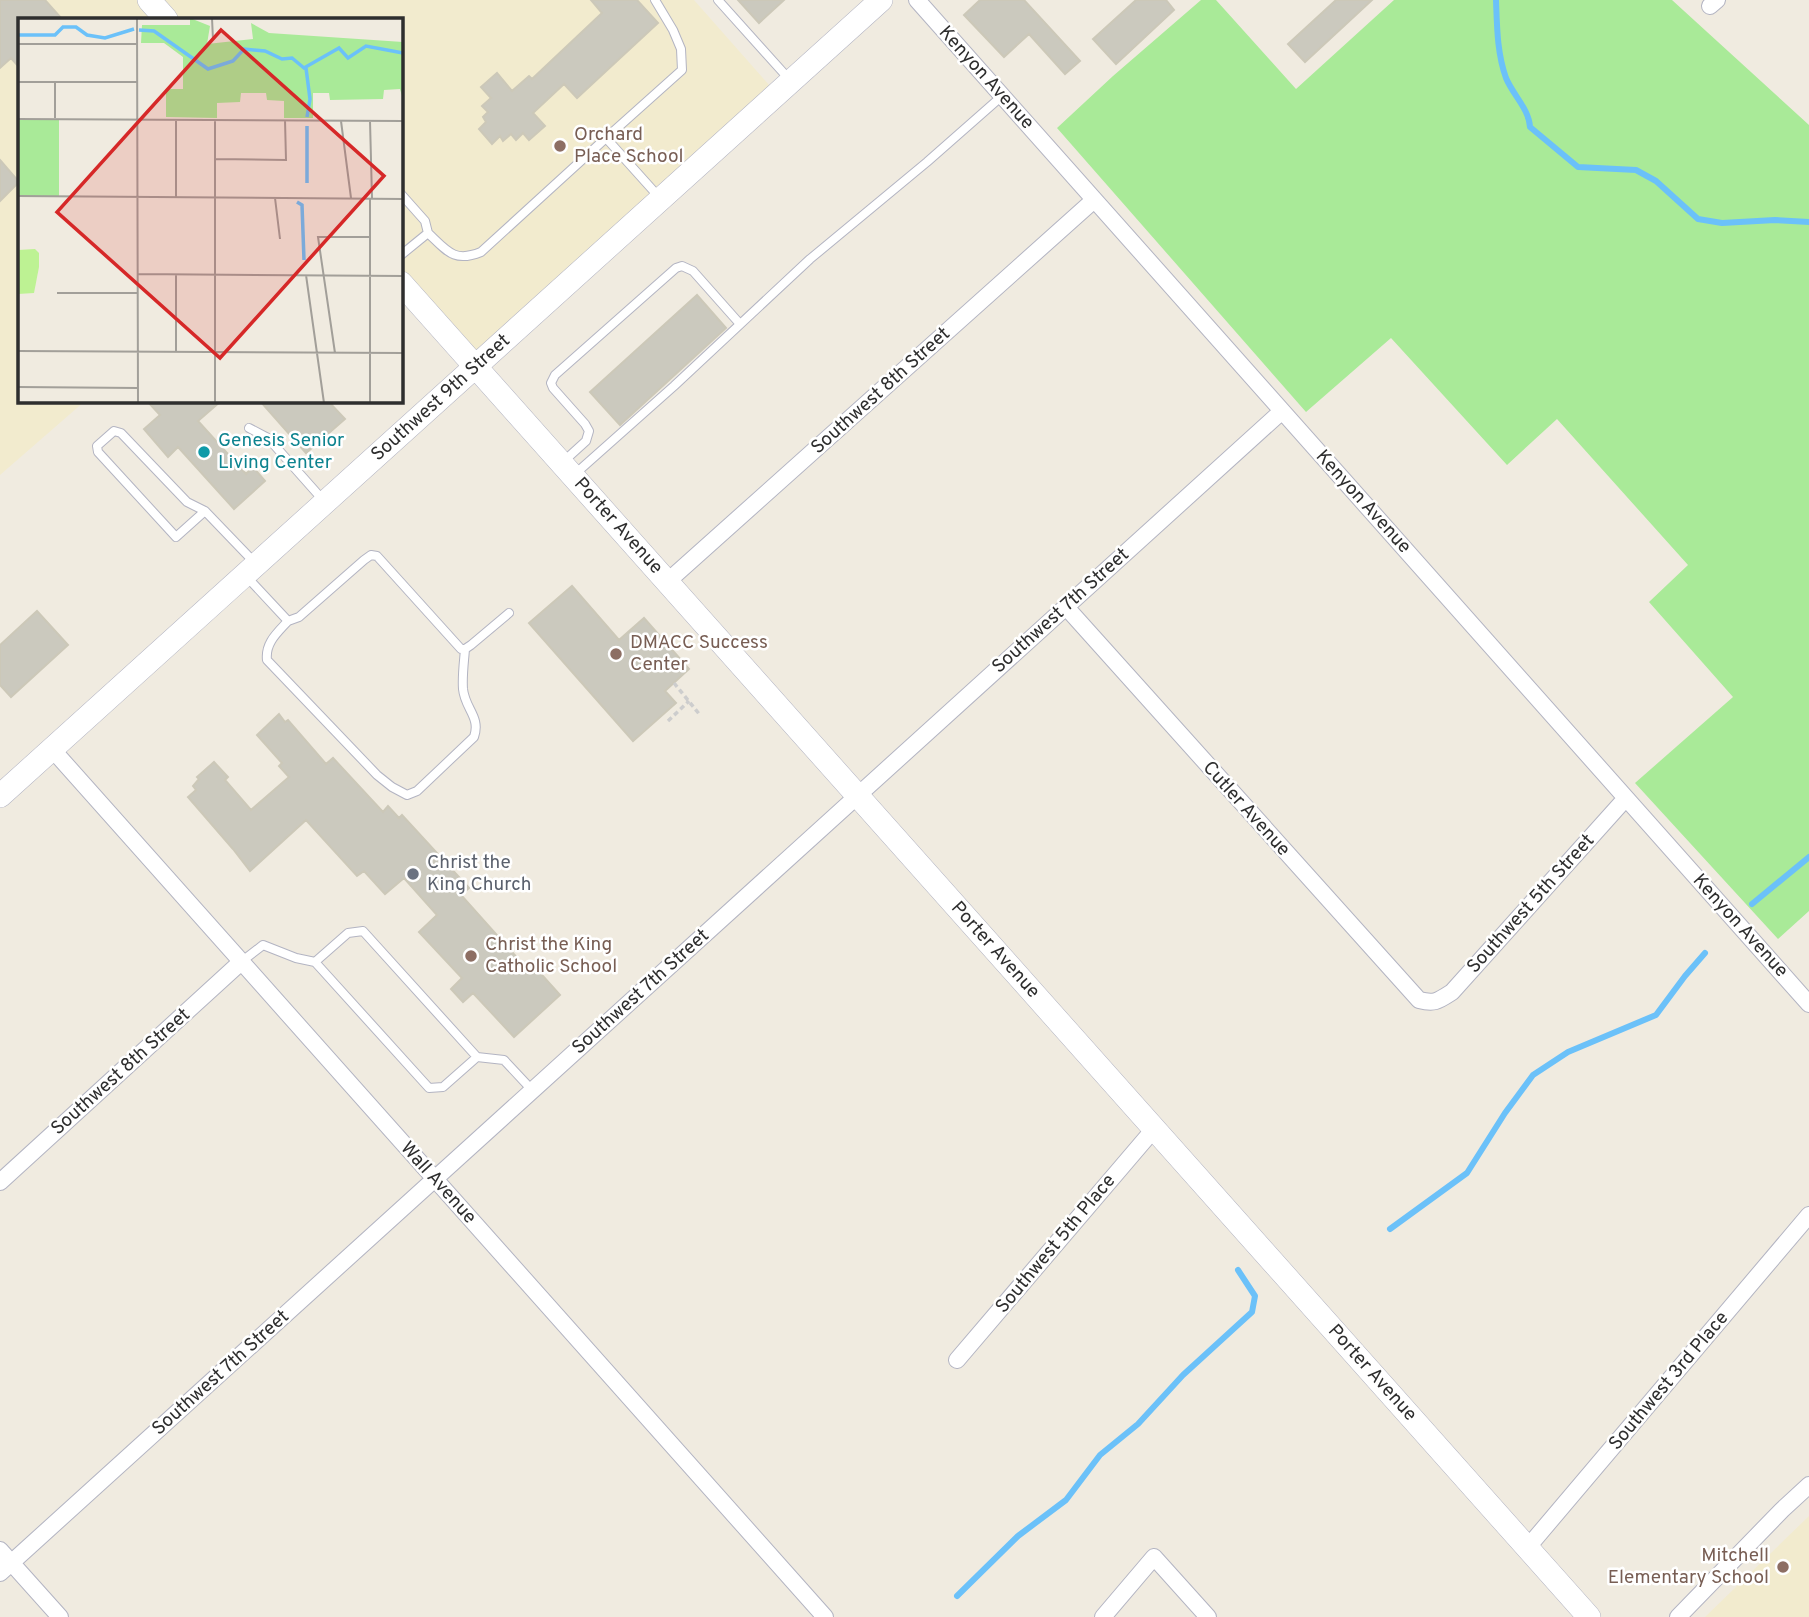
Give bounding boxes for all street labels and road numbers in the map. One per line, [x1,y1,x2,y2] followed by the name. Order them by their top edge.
[933,21,1039,135] street label: Kenyon Avenue
[806,322,956,460] street label: Southwest 8th Street
[366,329,516,467] street label: Southwest 9th Street
[1310,445,1416,559] street label: Kenyon Avenue
[568,473,668,579] street label: Porter Avenue
[987,543,1135,679] street label: Southwest 7th Street
[1197,756,1295,862] street label: Cutler Avenue
[1462,829,1600,979] street label: Southwest 5th Street
[1687,869,1793,983] street label: Kenyon Avenue
[945,897,1045,1003] street label: Porter Avenue
[567,924,715,1060] street label: Southwest 7th Street
[46,1003,196,1141] street label: Southwest 8th Street
[395,1137,481,1229] street label: Wall Avenue
[991,1170,1121,1318] street label: Southwest 5th Place
[147,1305,295,1441] street label: Southwest 7th Street
[1604,1307,1734,1455] street label: Southwest 3rd Place
[1322,1320,1422,1426] street label: Porter Avenue

